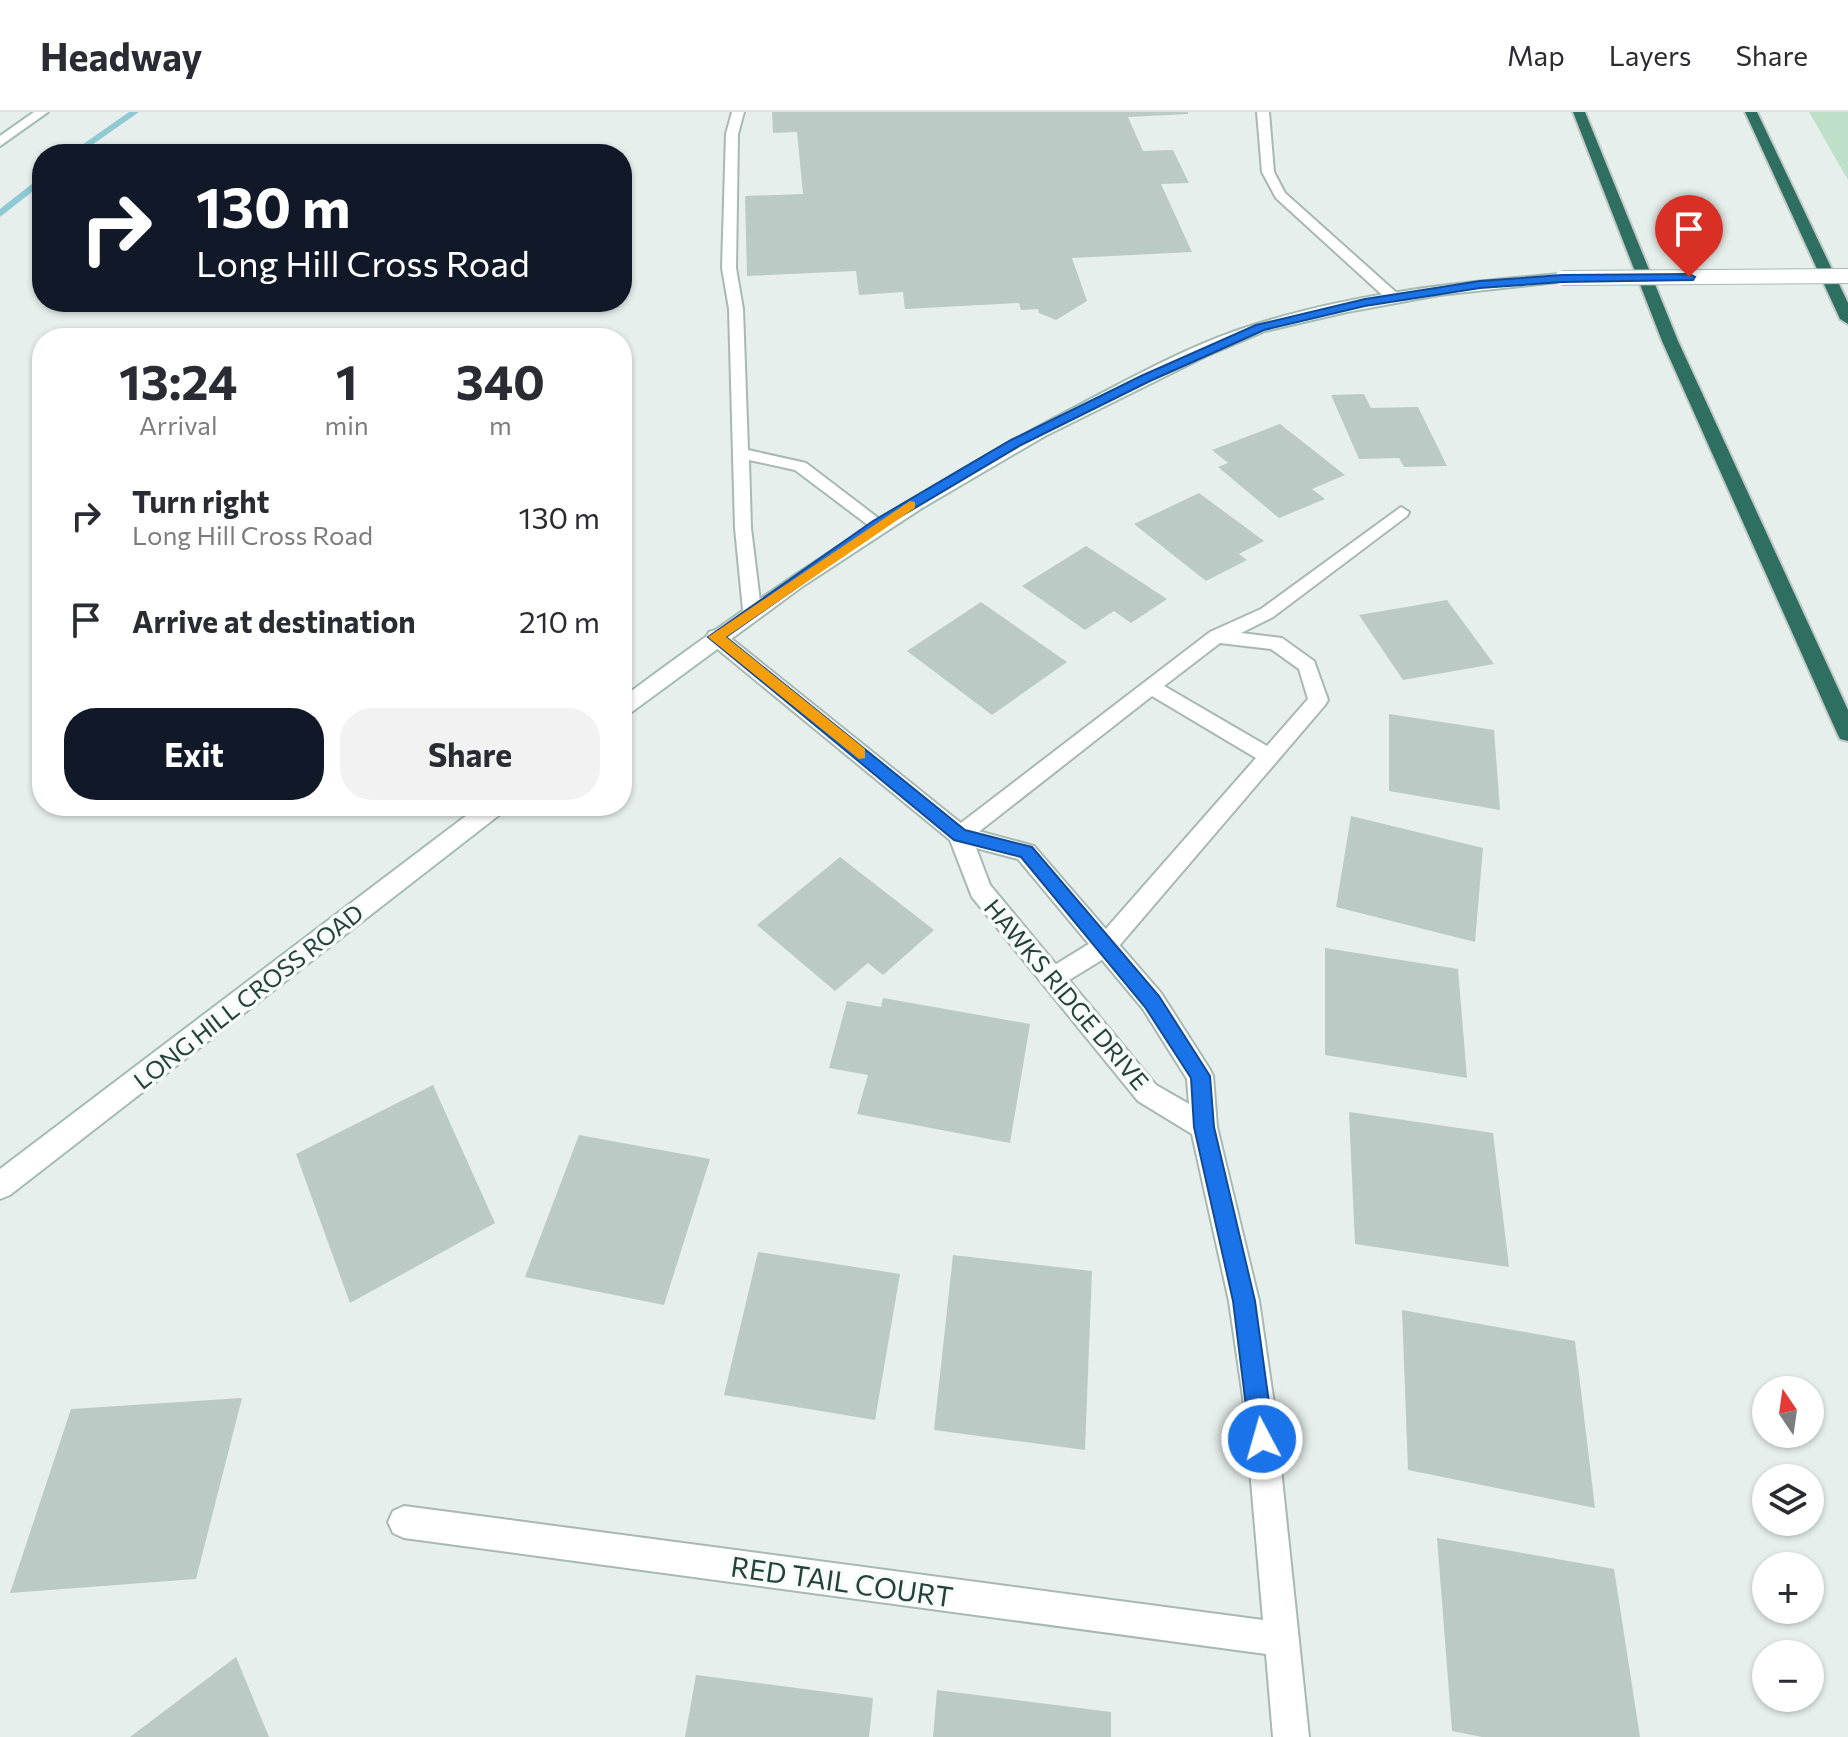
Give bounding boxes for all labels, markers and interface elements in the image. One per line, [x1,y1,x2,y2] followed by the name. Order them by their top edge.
[40,32,202,79] text: Headway
[1507,38,1565,72] text: Map
[1609,38,1691,72] text: Layers
[1735,38,1808,72] text: Share
[196,171,351,240] text: 130 m
[64,176,168,280] icon: right
[1655,195,1723,277] pin
[1667,207,1711,251] icon: arrive
[196,240,530,284] text: Long Hill Cross Road
[119,351,237,410] text: 13:24
[336,351,357,410] text: 1
[456,351,545,410] text: 340
[139,409,218,440] text: Arrival
[324,409,369,440] text: min
[489,409,512,440] text: m
[132,482,269,519] text: Turn right
[64,494,108,538] icon: right
[519,498,600,535] text: 130 m
[132,519,373,550] text: Long Hill Cross Road
[64,598,108,642] icon: arrive
[132,602,416,639] text: Arrive at destination
[519,602,600,639] text: 210 m
[64,708,324,800] button: Exit
[340,708,600,800] button: Share
[979,893,1155,1095] street label: HAWKS RIDGE DRIVE
[127,897,369,1095] street label: LONG HILL CROSS ROAD
[1752,1376,1824,1448] north arrow
[1752,1376,1824,1712] map controls
[1220,1397,1304,1481] position arrow
[1752,1464,1824,1536] button: layers
[729,1549,955,1613] street label: RED TAIL COURT
[1752,1552,1824,1624] button: +
[1752,1640,1824,1712] button: −

